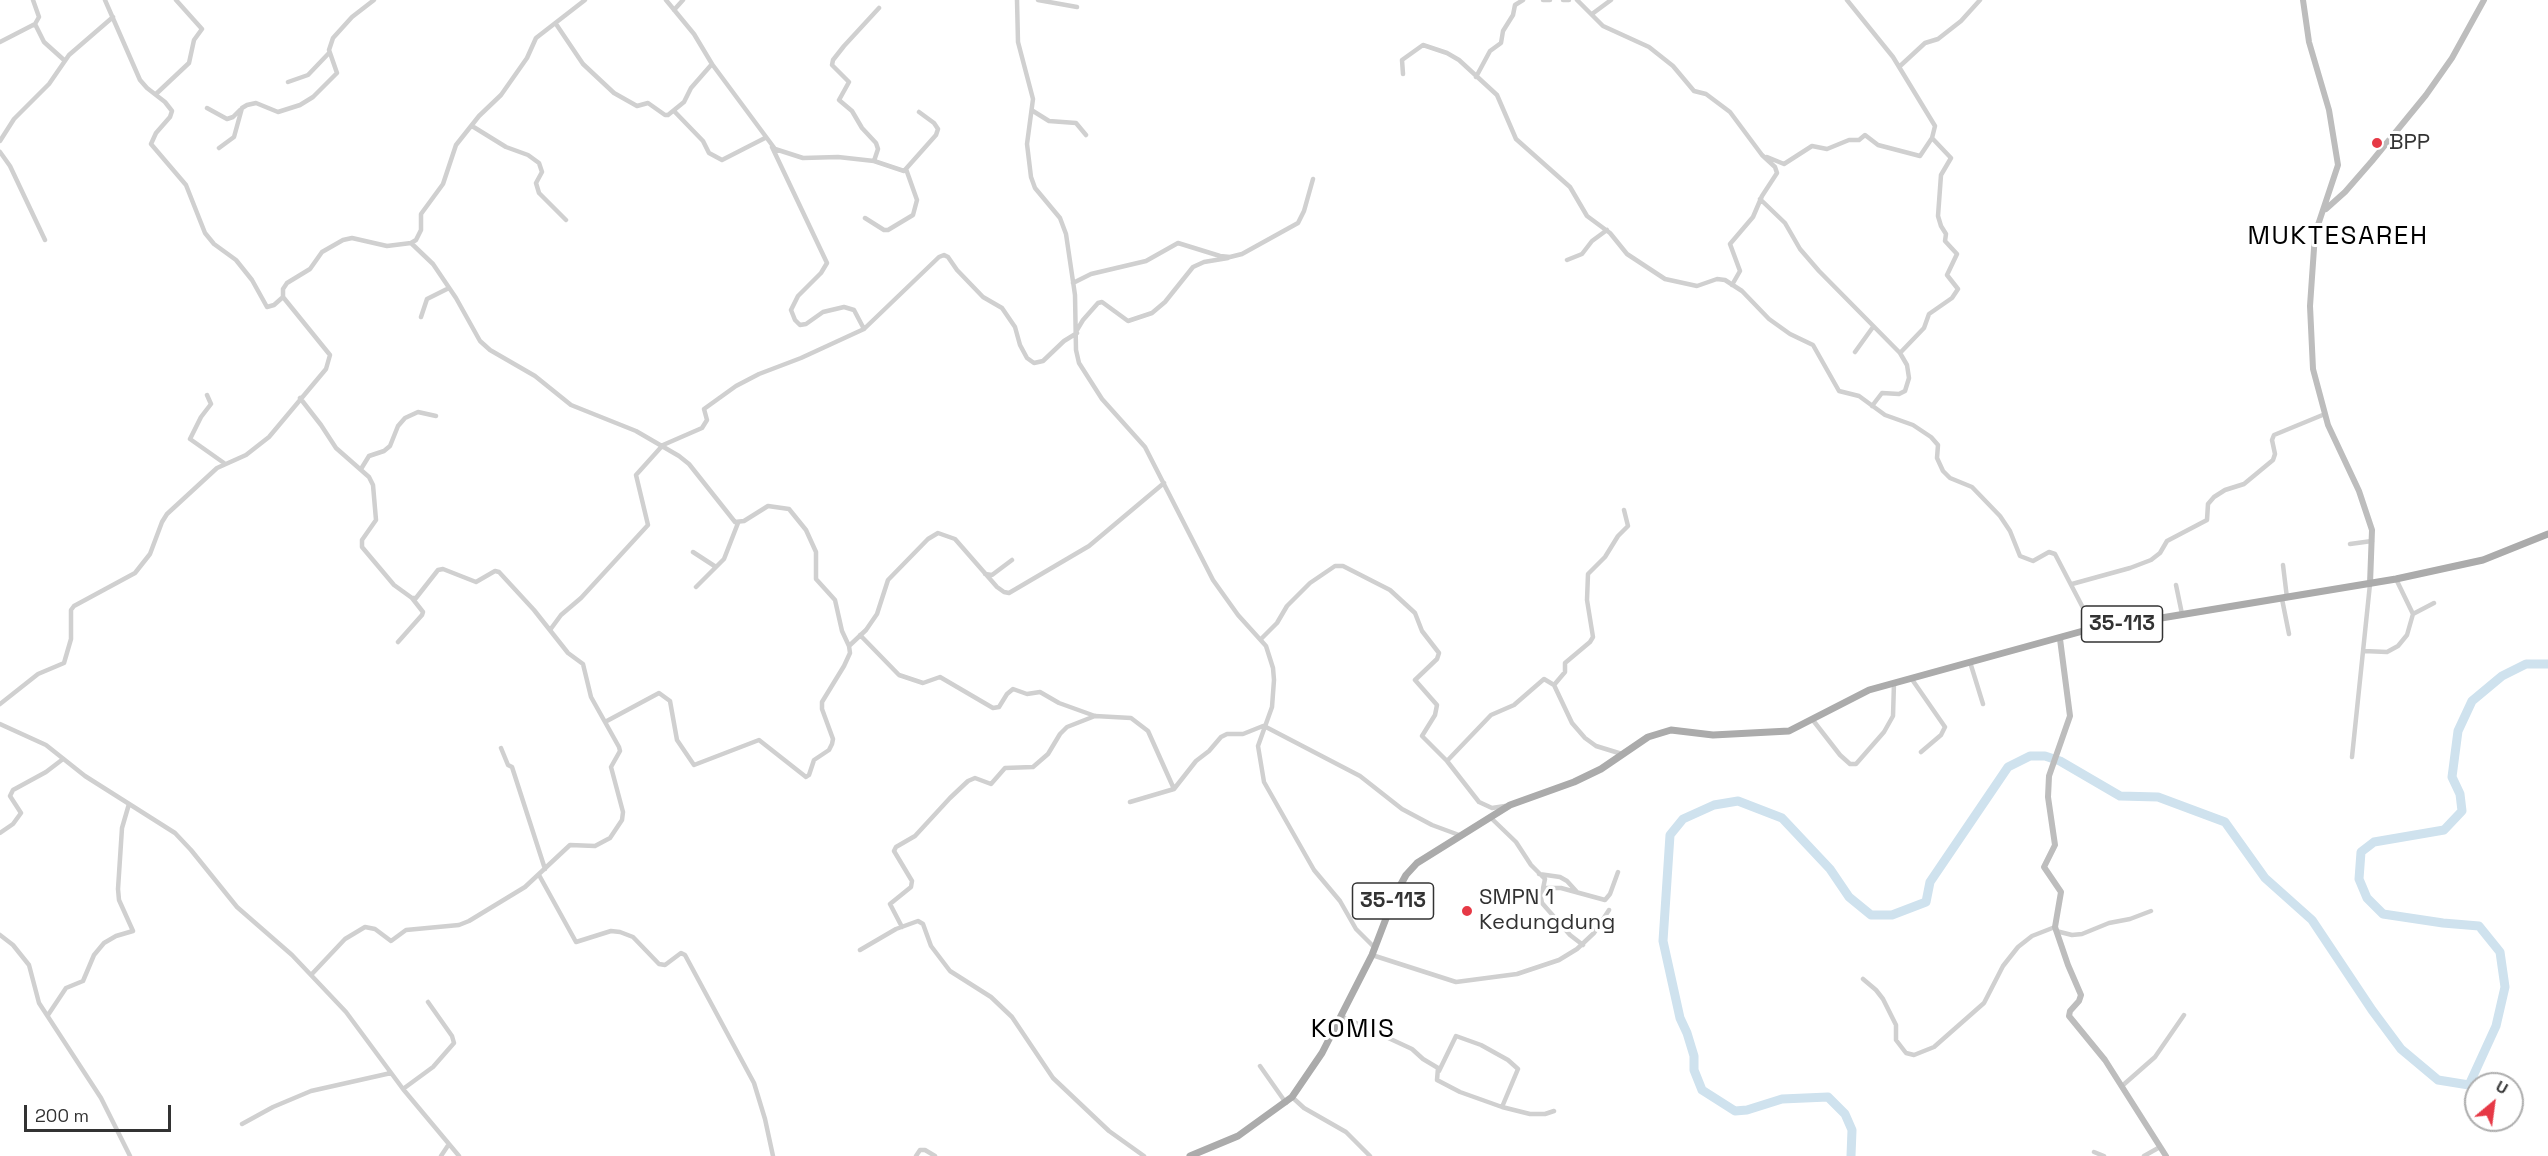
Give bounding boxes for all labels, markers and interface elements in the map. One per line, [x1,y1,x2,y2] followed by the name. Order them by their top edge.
[2389,130,2430,156] place label: BPP
[2370,136,2384,150] marker: BPP
[2248,221,2428,253] district label: MUKTESAREH
[2082,606,2162,642] road number: 35-113
[1352,883,1434,919] road number: 35-113
[1479,885,1615,936] place label: SMPN 1 Kedungdung
[1460,904,1474,918] marker: SMPN 1 Kedungdung
[1311,1014,1395,1046] district label: KOMIS
[2464,1072,2524,1132] north arrow
[2492,1076,2512,1099] text: U
[27,1093,174,1131] scale bar
[35,1104,89,1127] text: 200 m

